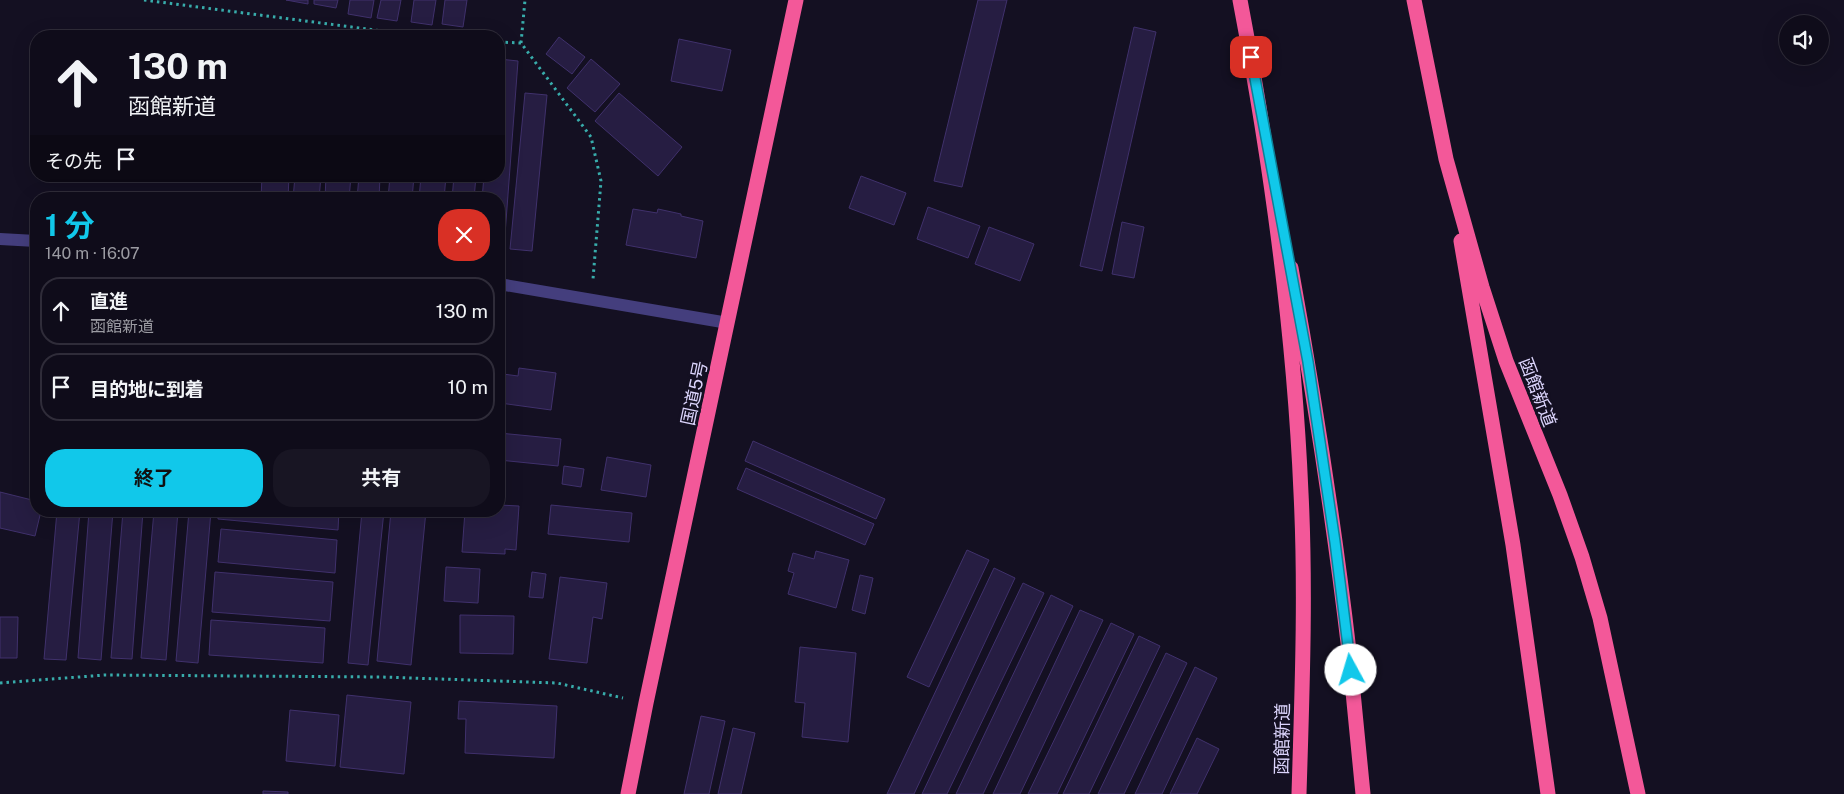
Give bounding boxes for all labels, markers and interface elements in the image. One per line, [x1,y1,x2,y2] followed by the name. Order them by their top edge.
[1779,15,1829,65] map controls
[1779,15,1829,65] button: sound
[1230,36,1272,78] pin
[1237,43,1265,71] icon: arrive
[128,46,228,87] text: 130 m
[45,50,110,115] icon: ahead
[128,93,216,119] text: 函館新道
[112,145,140,173] icon: arrive
[45,150,102,172] text: その先
[45,207,95,243] text: 1 分
[438,209,490,261] button: close
[45,244,140,263] text: 140 m · 16:07
[90,290,128,312] text: 直進
[47,297,75,325] icon: ahead
[436,300,488,322] text: 130 m
[90,317,154,336] text: 函館新道
[1515,355,1561,429] street label: 函館新道
[677,359,711,427] street label: 国道5号
[47,373,75,401] icon: arrive
[448,376,488,398] text: 10 m
[90,378,204,400] text: 目的地に到着
[45,449,263,507] button: 終了
[273,449,490,507] button: 共有
[1324,643,1376,695] position arrow
[1271,703,1293,775] street label: 函館新道

